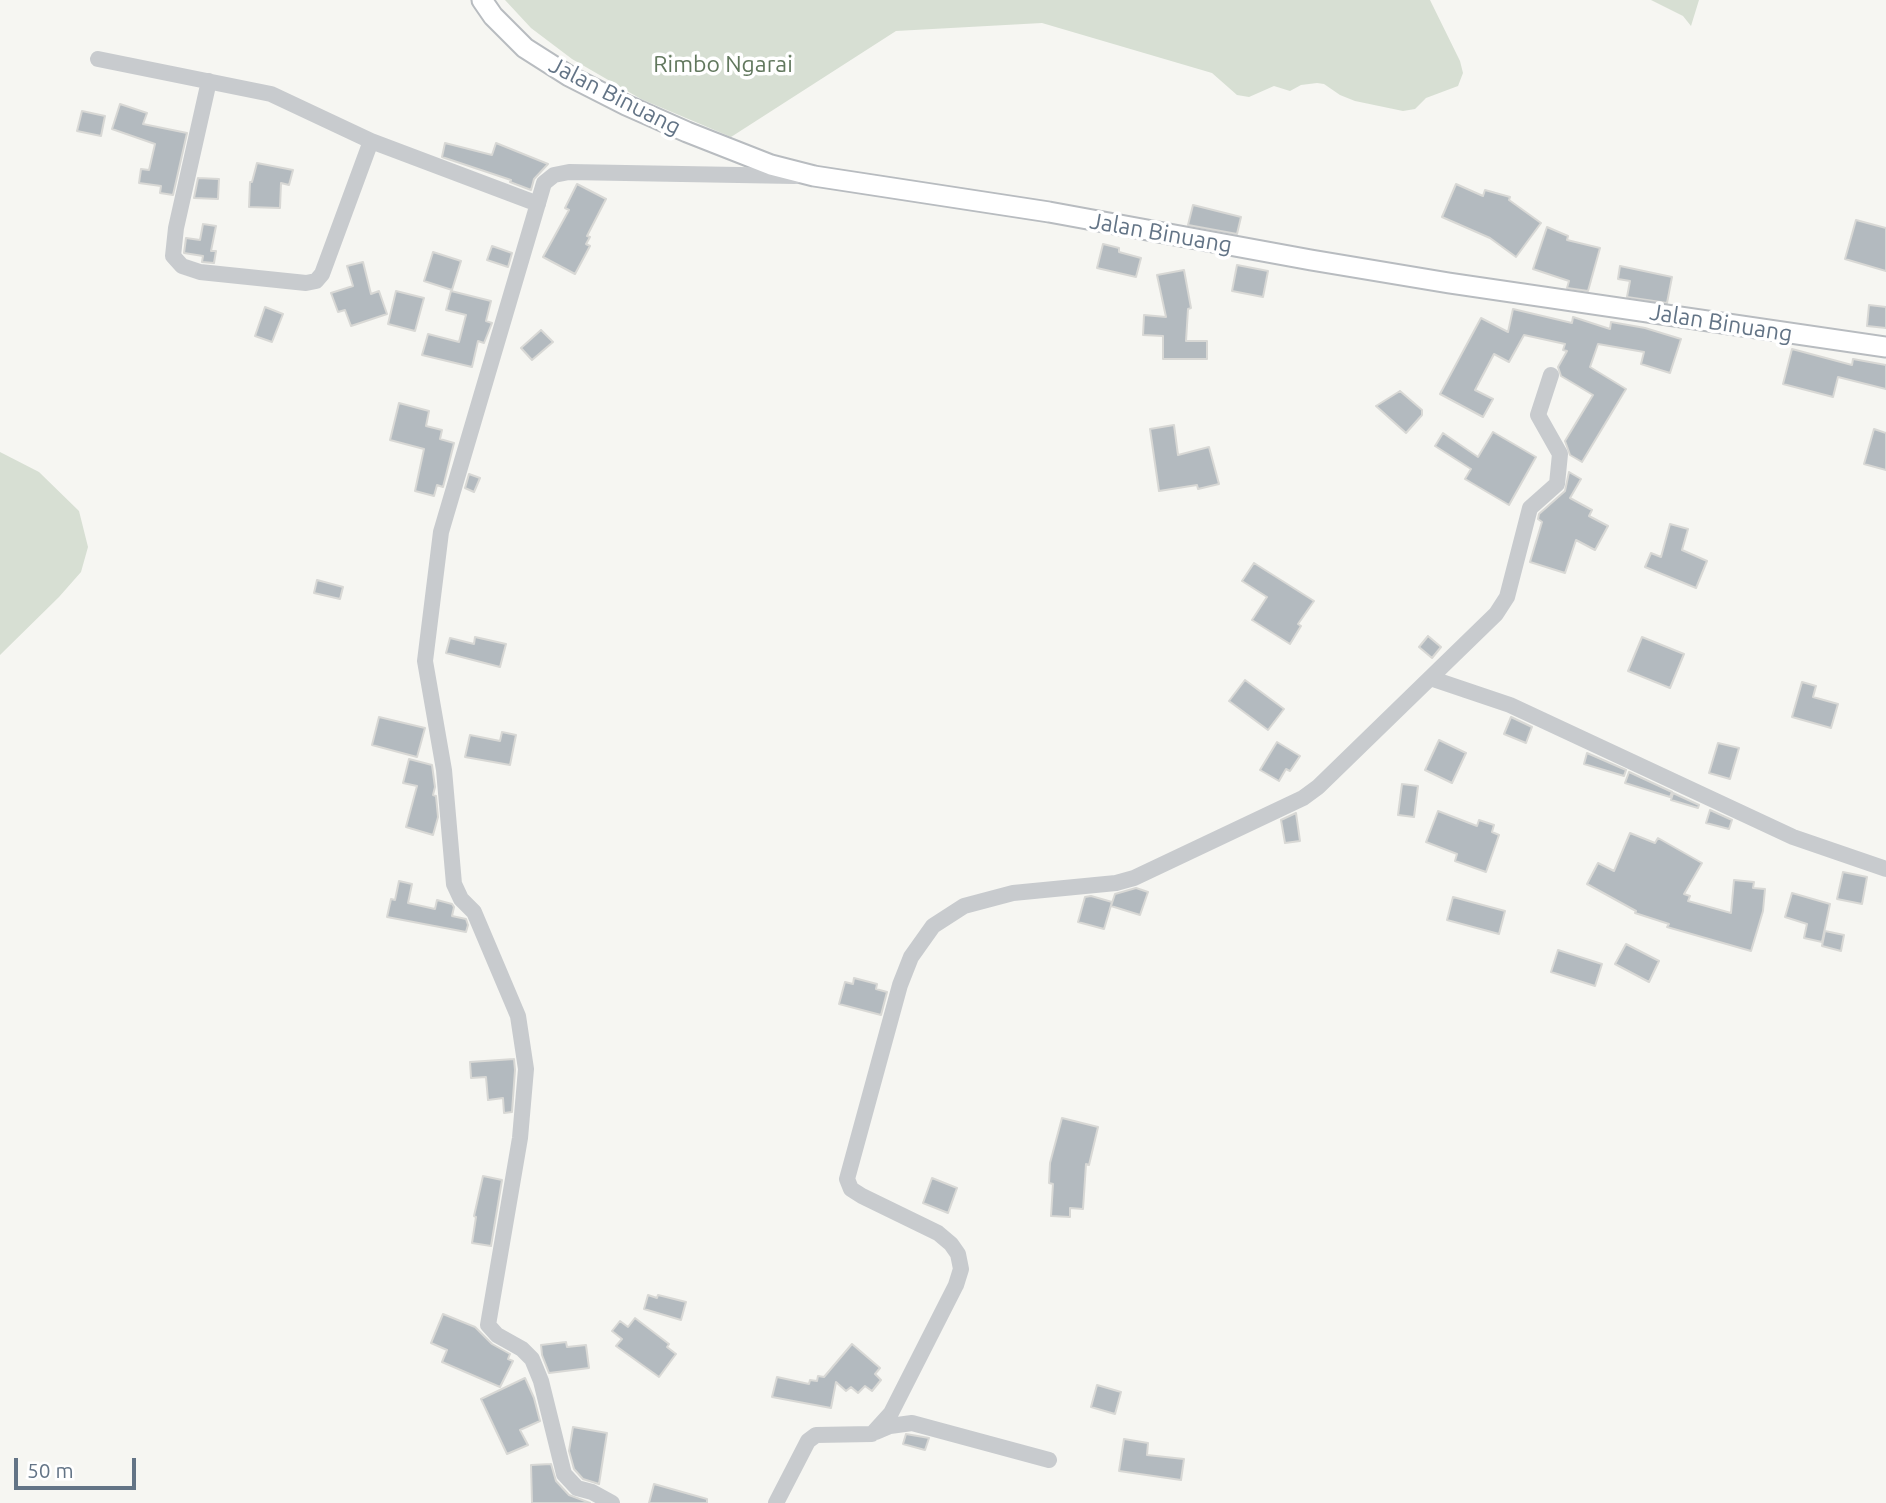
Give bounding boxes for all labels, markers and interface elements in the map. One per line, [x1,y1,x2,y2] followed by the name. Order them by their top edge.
[653,50,793,78] park label: Rimbo Ngarai
[545,51,685,141] street label: Jalan Binuang
[1088,207,1234,259] street label: Jalan Binuang
[1648,298,1794,348] street label: Jalan Binuang
[18,1444,140,1488] scale bar
[27,1458,74,1482] text: 50 m

